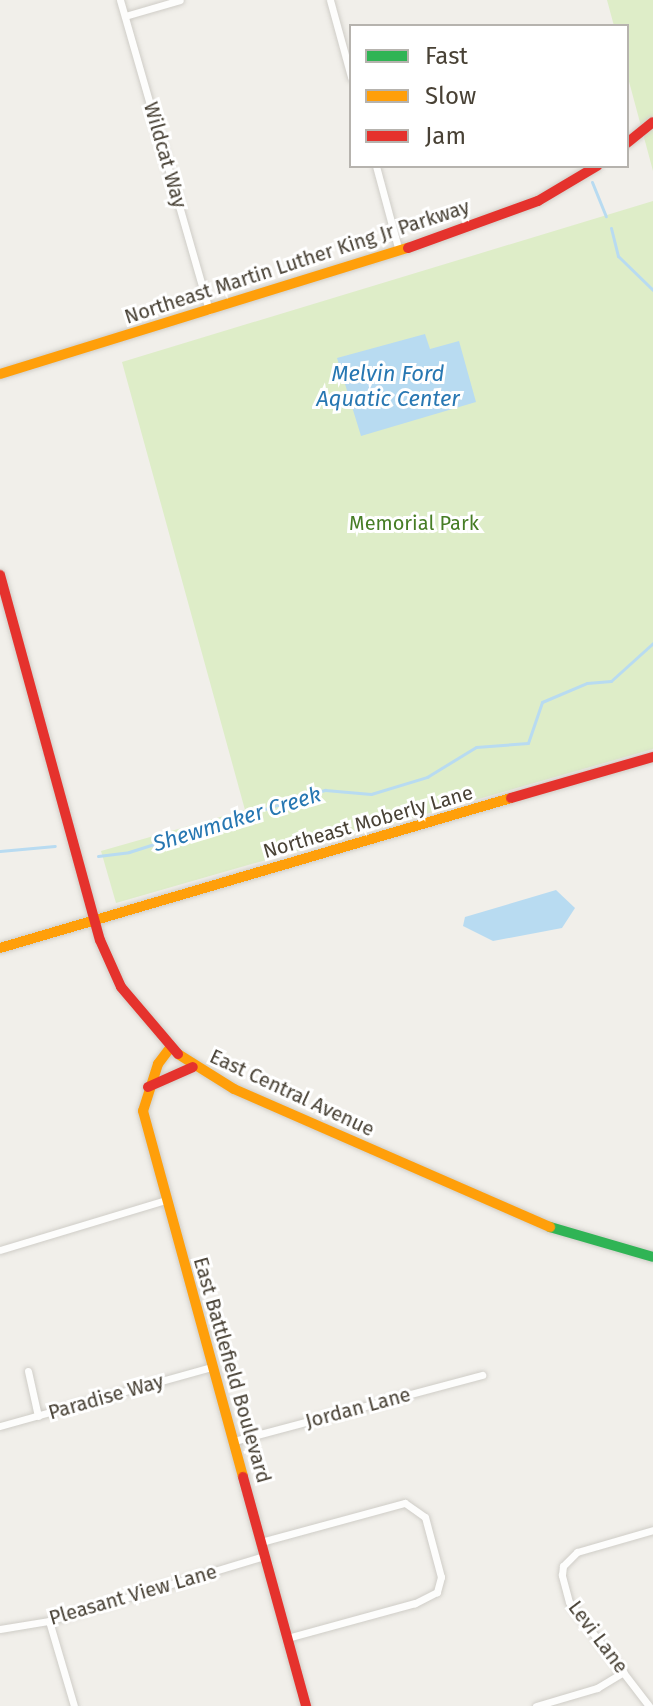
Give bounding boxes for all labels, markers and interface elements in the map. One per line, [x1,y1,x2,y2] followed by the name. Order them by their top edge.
[349,24,629,168] legend
[425,42,468,70] text: Fast
[425,82,476,110] text: Slow
[138,99,192,211] street label: Wildcat Way
[425,122,466,150] text: Jam
[121,195,473,329] street label: Northeast Martin Luther King Jr Parkway
[316,360,460,412] water label: Melvin Ford Aquatic Center
[349,511,479,535] park label: Memorial Park
[150,781,324,857] water label: Shewmaker Creek
[260,781,476,863] street label: Northeast Moberly Lane
[206,1044,378,1142] street label: East Central Avenue
[188,1254,276,1486] street label: East Battlefield Boulevard
[46,1369,166,1425] street label: Paradise Way
[303,1382,413,1434] street label: Jordan Lane
[46,1560,220,1630] street label: Pleasant View Lane
[563,1596,633,1678] street label: Levi Lane

